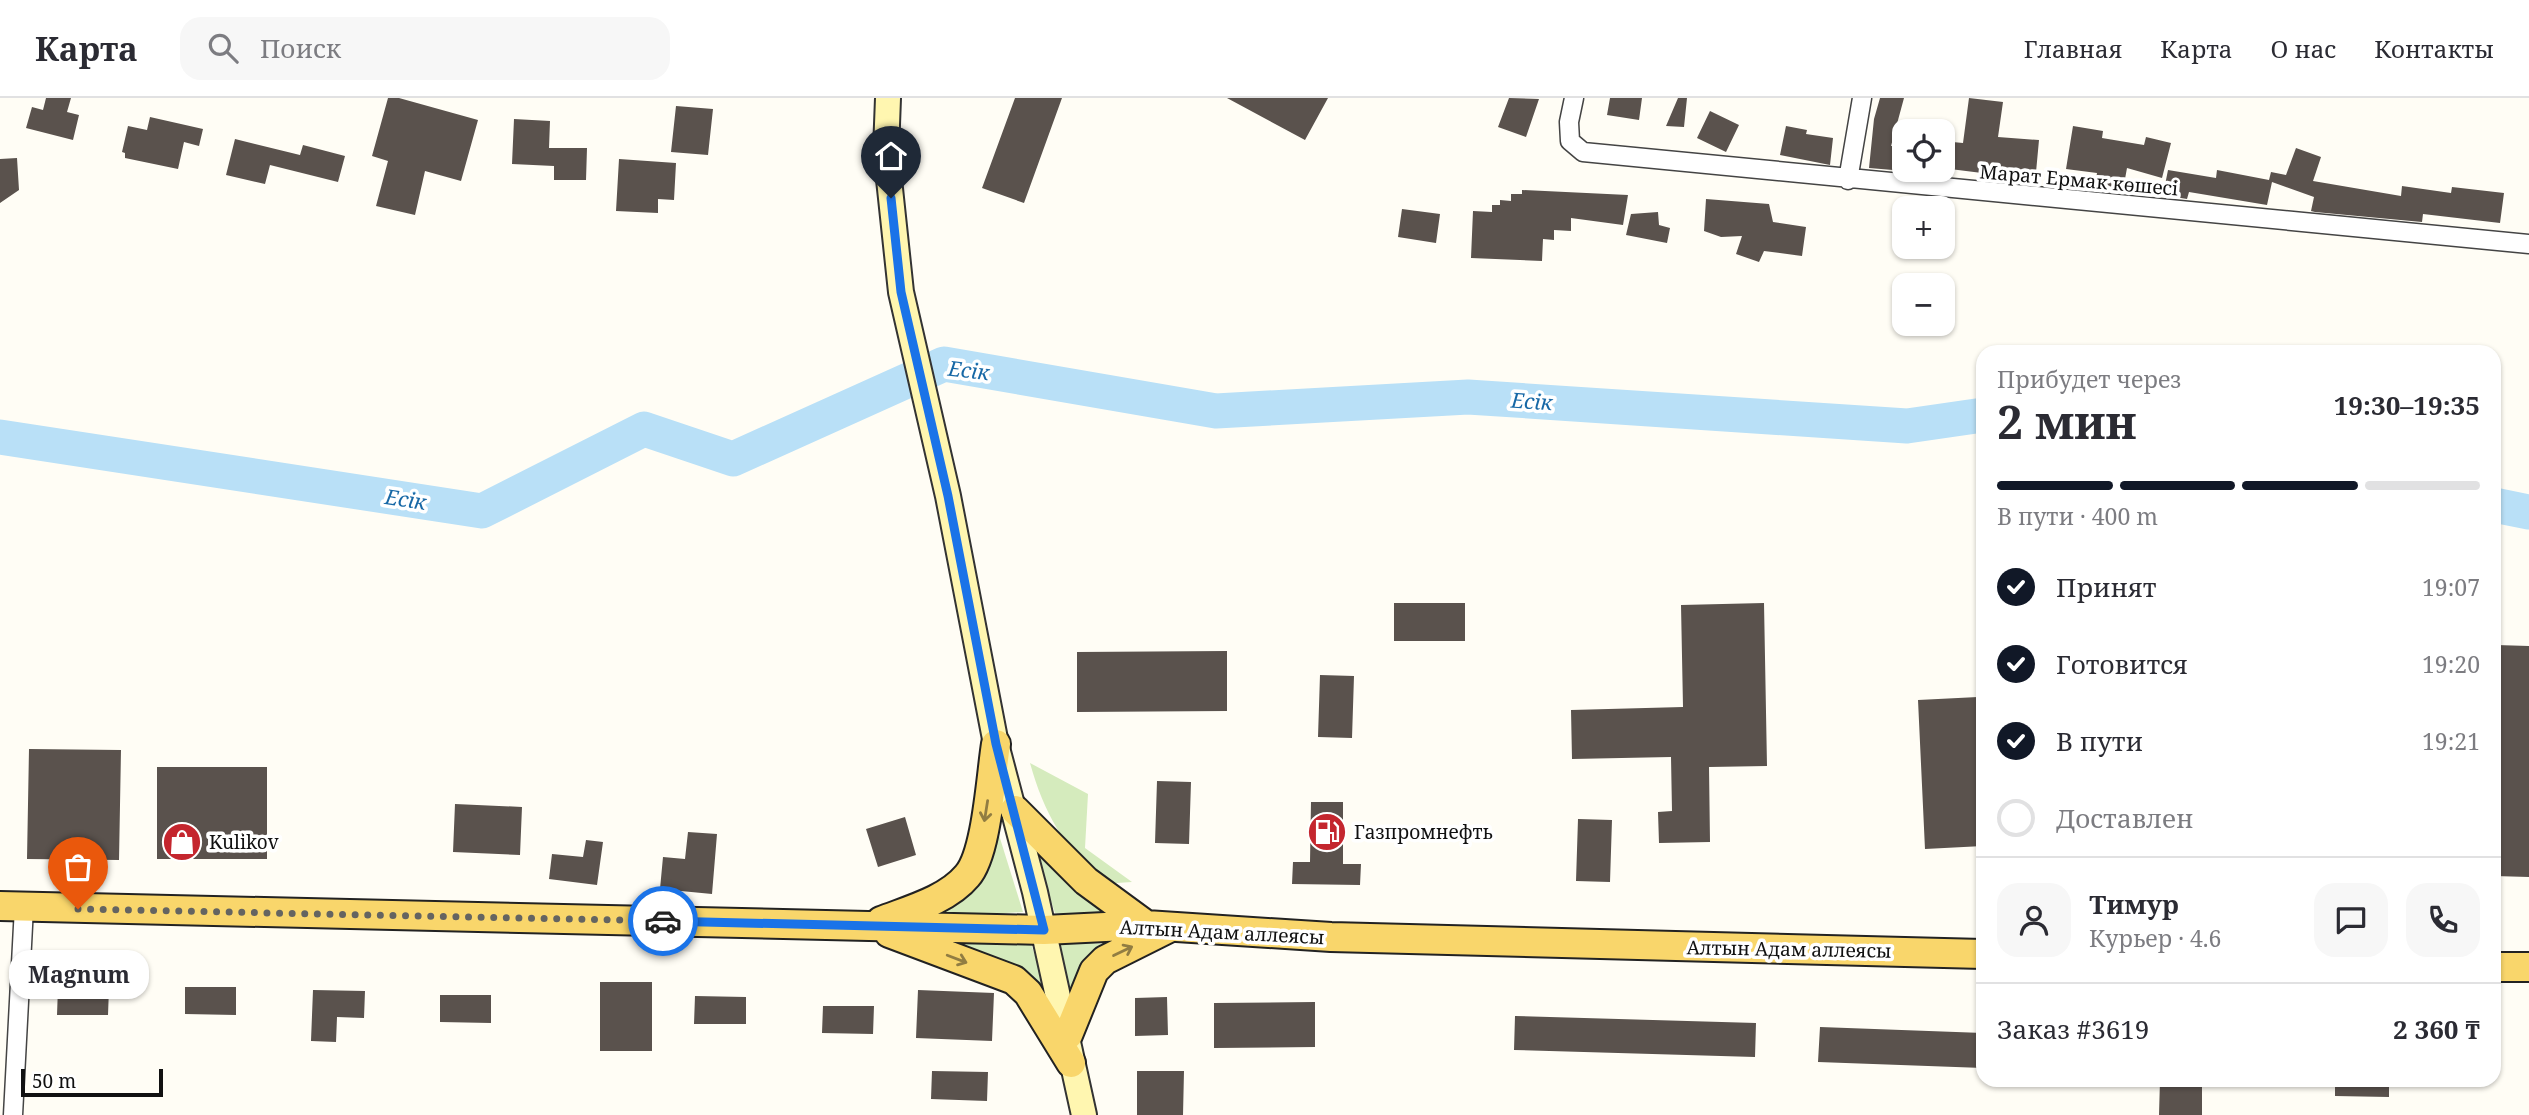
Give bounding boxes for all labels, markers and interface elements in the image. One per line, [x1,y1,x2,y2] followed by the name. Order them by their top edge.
[180,17,670,80] search box
[35,26,138,71] text: Карта
[204,29,242,67] icon: search
[260,30,341,66] text: Поиск
[2024,32,2122,65] text: Главная
[2160,32,2233,65] text: Карта
[2271,32,2336,65] text: О нас
[2374,32,2494,65] text: Контакты
[1892,119,1955,336] map controls
[1892,119,1955,182] button: locate
[861,126,921,198] pin
[872,137,910,175] icon: home
[1978,158,2180,202] street label: Марат Ермак көшесі
[1892,196,1955,259] button: +
[1892,273,1955,336] button: −
[946,353,992,387] water label: Есік
[1997,363,2181,395] text: Прибудет через
[1509,386,1555,416] water label: Есік
[2334,387,2480,423] text: 19:30–19:35
[1997,390,2136,452] text: 2 мин
[382,482,430,516] water label: Есік
[1997,500,2158,532] text: В пути · 400 m
[1997,568,2035,606] icon: check
[2056,569,2157,605] text: Принят
[2422,571,2480,603] text: 19:07
[1997,645,2035,683] icon: check
[2056,646,2188,682] text: Готовится
[2422,648,2480,680] text: 19:20
[1997,722,2035,760] icon: check
[2056,723,2143,759] text: В пути
[2422,725,2480,757] text: 19:21
[979,799,992,822] one-way arrow
[2056,800,2193,836] text: Доставлен
[1306,811,1348,853] fuel station icon: Газпромнефть
[1354,819,1493,845] place label: Газпромнефть
[161,821,203,863] shop icon: Kulikov
[209,829,279,855] place label: Kulikov
[48,837,108,909] pin
[59,848,97,886] icon: bag
[1997,883,2071,957] button: person
[2314,883,2388,957] button: chat
[2406,883,2480,957] button: phone
[628,886,698,956] courier
[2089,886,2179,922] text: Тимур
[644,902,682,940] icon: car
[1119,914,1325,950] street label: Алтын Адам аллеясы
[2089,922,2221,954] text: Курьер · 4.6
[1686,934,1892,964] street label: Алтын Адам аллеясы
[1112,944,1133,957] one-way arrow
[8,951,148,1000] callout: Magnum
[946,954,968,966] one-way arrow
[28,958,130,990] text: Magnum
[1997,1011,2149,1047] text: Заказ #3619
[2393,1011,2480,1047] text: 2 360 ₸
[21,1066,163,1098] scale bar
[32,1068,76,1094] text: 50 m

